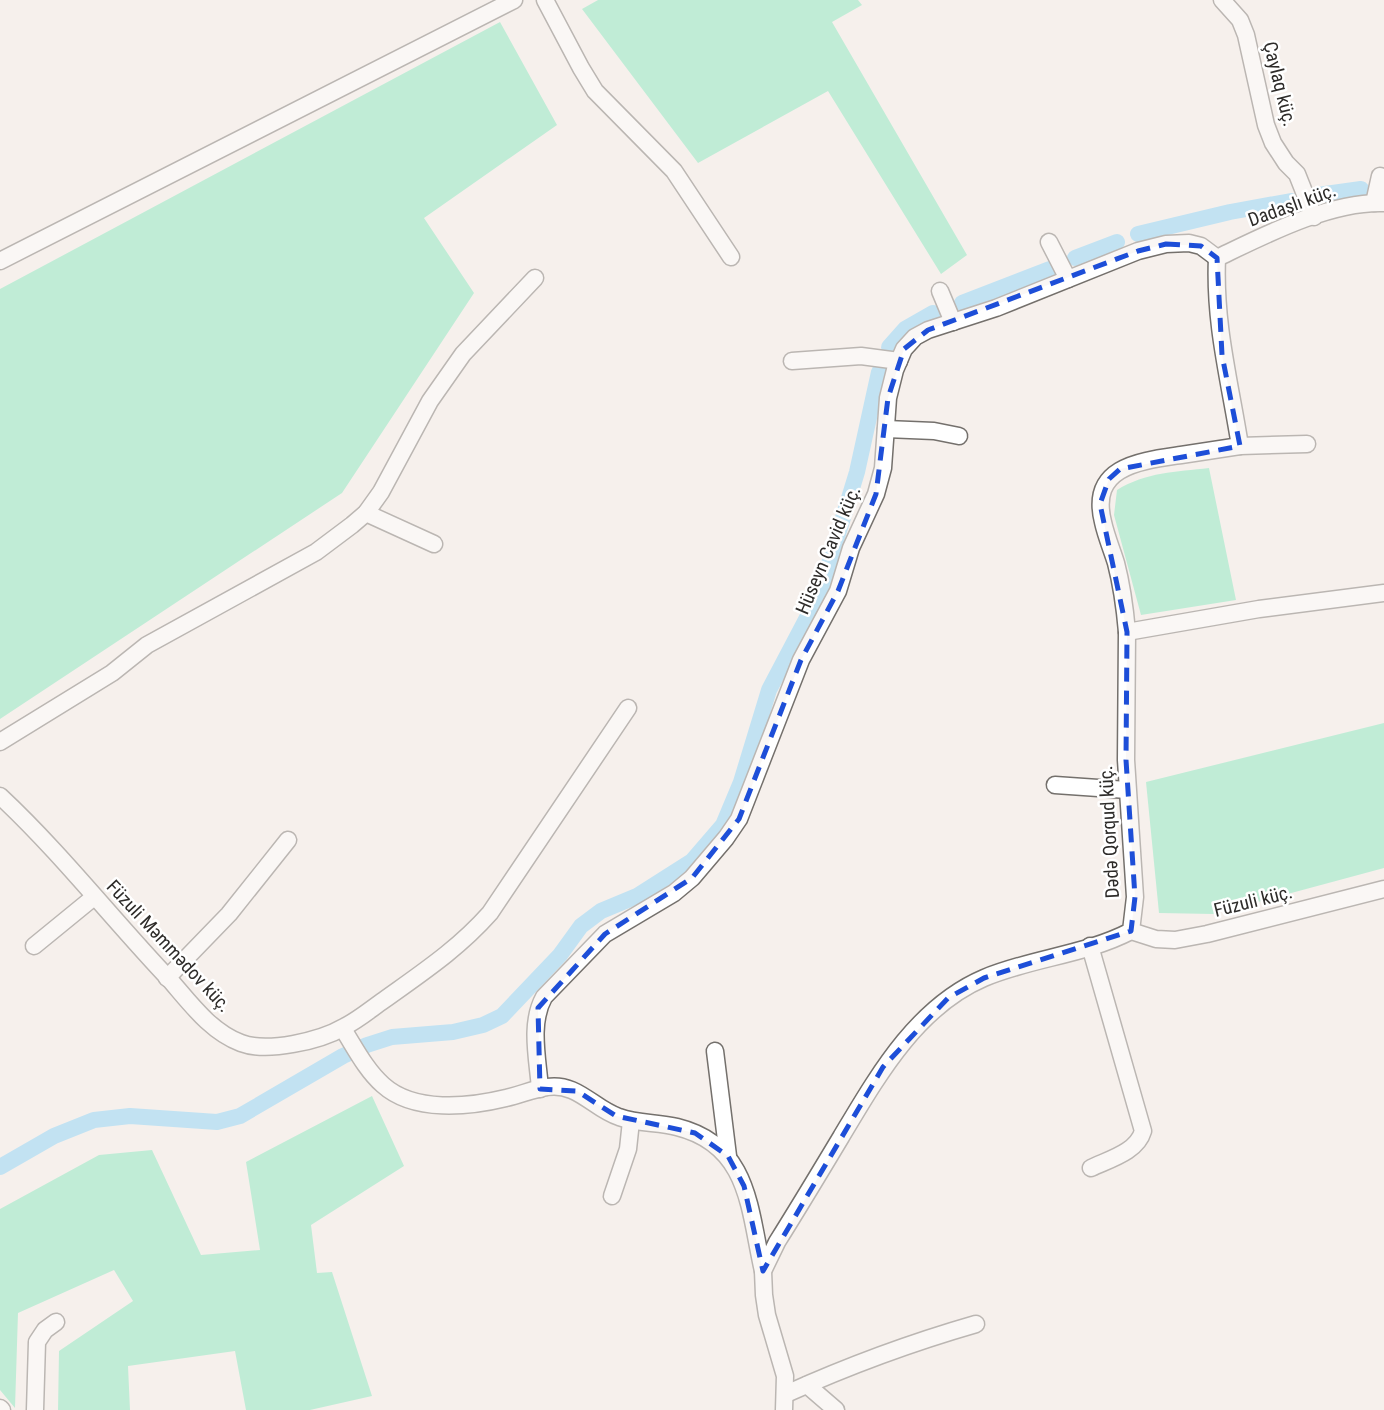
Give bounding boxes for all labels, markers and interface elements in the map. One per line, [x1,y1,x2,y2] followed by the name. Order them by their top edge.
[1258,39,1302,129] street label: Çaylaq küç.
[1245,178,1339,232] street label: Dadaşlı küç.
[791,482,865,618] street label: Hüseyn Cavid küç.
[1094,765,1124,899] street label: Dədə Qorqud küç.
[102,875,236,1017] street label: Füzuli Məmmədov küç.
[1211,880,1295,922] street label: Füzuli küç.

